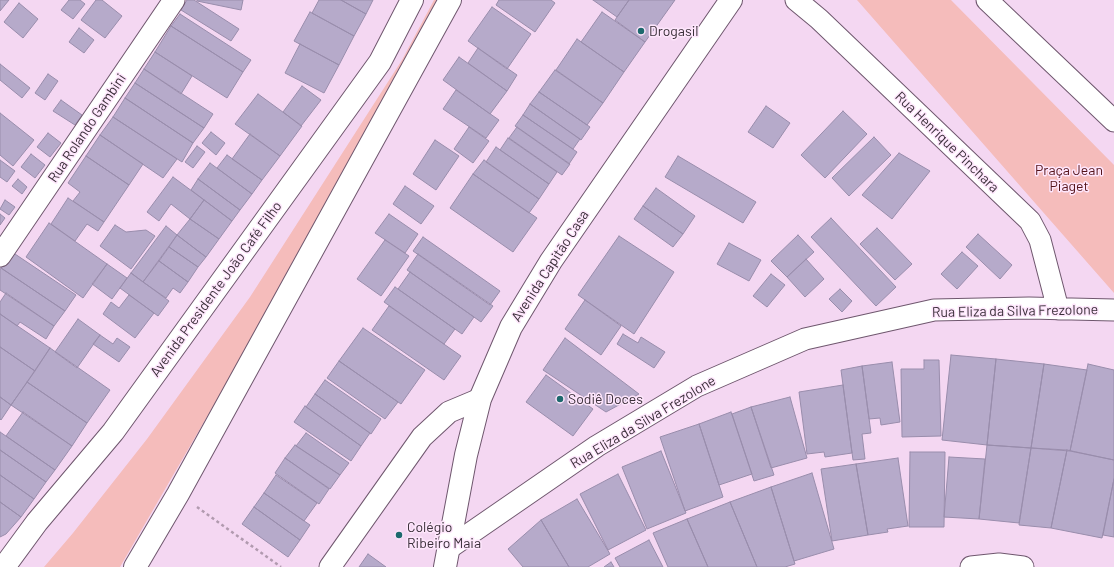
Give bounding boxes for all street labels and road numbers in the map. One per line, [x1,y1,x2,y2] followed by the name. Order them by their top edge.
[44,70,130,186] street label: Rua Rolando Gambini
[892,88,1002,196] street label: Rua Henrique Pinchara
[147,198,285,380] street label: Avenida Presidente João Café Filho
[508,207,592,325] street label: Avenida Capitão Casa
[932,301,1098,321] street label: Rua Eliza da Silva Frezolone
[567,372,719,472] street label: Rua Eliza da Silva Frezolone

